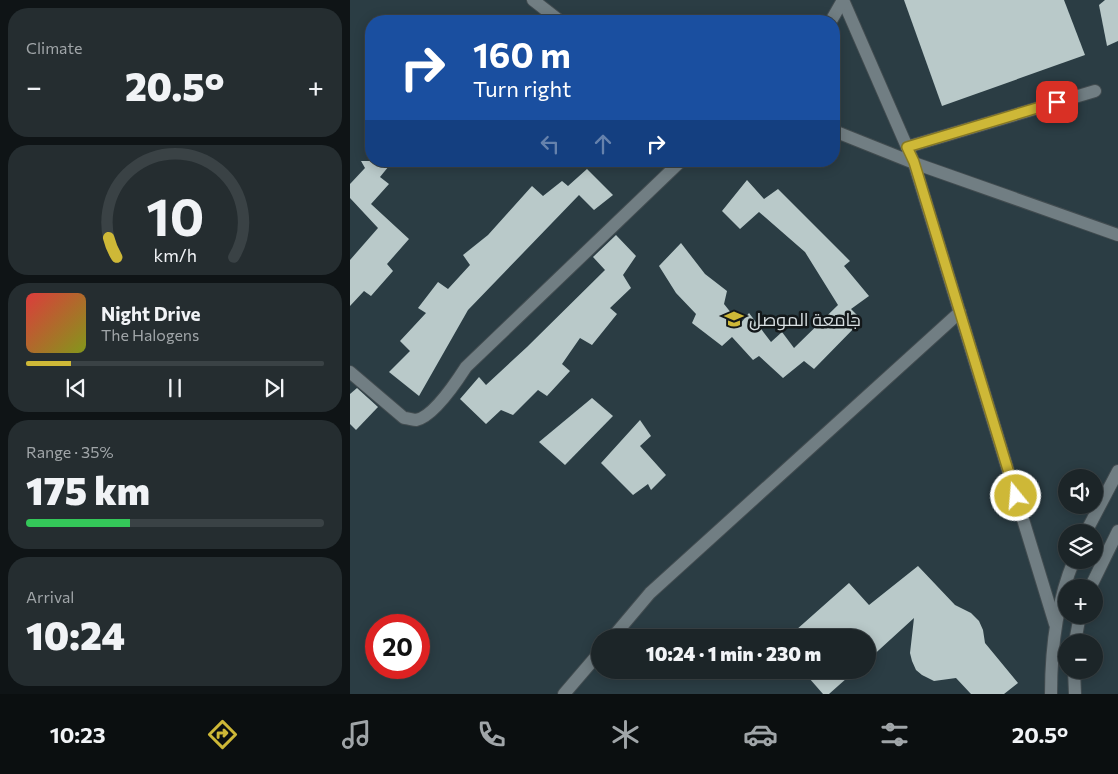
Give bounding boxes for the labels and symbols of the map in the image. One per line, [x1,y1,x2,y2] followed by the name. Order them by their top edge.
[1036,81,1078,123] pin
[723,308,745,330] school or university icon: جامعة الموصل
[749,308,861,331] place label: جامعة الموصل
[989,469,1041,521] position arrow
[365,614,430,679] speed limit sign: 20

